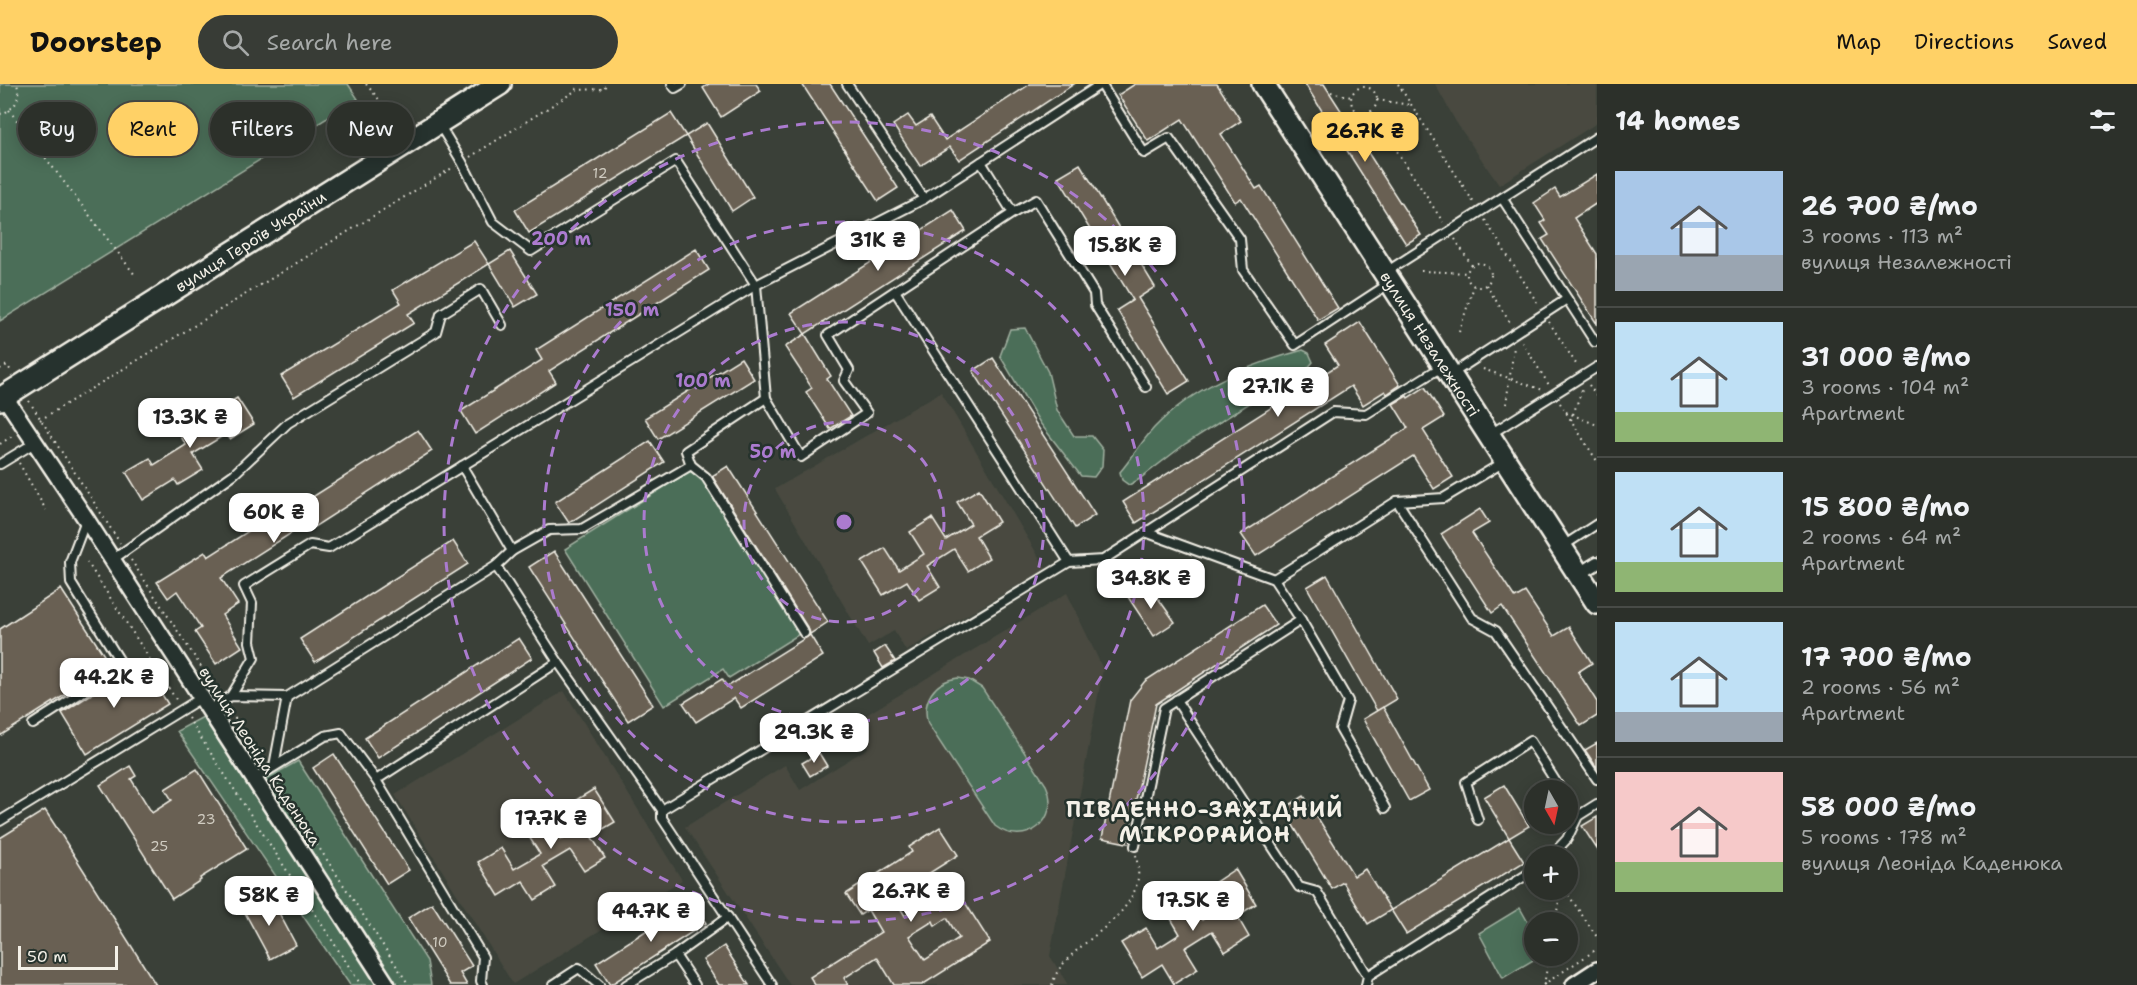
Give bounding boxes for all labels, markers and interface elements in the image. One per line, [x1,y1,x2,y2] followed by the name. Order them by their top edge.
[198,15,618,69] search box
[30,23,162,61] text: Doorstep
[219,26,252,59] icon: search
[267,28,393,57] text: Search here
[1836,28,1881,56] text: Map
[1914,28,2014,56] text: Directions
[2047,28,2107,56] text: Saved
[18,102,96,156] chip: Buy
[108,102,198,156] chip: Rent
[210,102,315,156] chip: Filters
[327,102,414,156] chip: New
[1615,103,1741,138] text: 14 homes
[2086,104,2119,137] icon: filters
[1310,112,1420,163] pin: 26.7K ₴
[1326,118,1404,144] text: 26.7K ₴
[593,164,607,182] house number: 12
[171,186,330,297] street label: вулиця Героїв України
[1801,188,1978,223] text: 26 700 ₴/mo
[1663,195,1735,267] icon: home
[836,221,920,272] pin: 31K ₴
[1801,223,1963,249] text: 3 rooms · 113 m²
[1070,226,1180,277] pin: 15.8K ₴
[531,227,592,251] text: 200 m
[850,227,906,253] text: 31K ₴
[1088,232,1162,258] text: 15.8K ₴
[1801,249,2012,275] text: вулиця Незалежності
[1376,267,1485,421] street label: вулиця Незалежності
[605,298,660,322] text: 150 m
[1801,339,1971,374] text: 31 000 ₴/mo
[1663,346,1735,418] icon: home
[1223,367,1333,418] pin: 27.1K ₴
[675,369,731,393] text: 100 m
[1242,373,1314,399] text: 27.1K ₴
[1801,374,1969,400] text: 3 rooms · 104 m²
[135,398,245,449] pin: 13.3K ₴
[1801,400,1905,426] text: Apartment
[152,404,228,430] text: 13.3K ₴
[750,440,797,464] text: 50 m
[1801,489,1970,524] text: 15 800 ₴/mo
[232,493,316,544] pin: 60K ₴
[1663,496,1735,568] icon: home
[243,499,305,525] text: 60K ₴
[834,512,854,532] centre of rings
[1801,524,1961,550] text: 2 rooms · 64 m²
[1801,550,1905,576] text: Apartment
[1096,559,1206,610] pin: 34.8K ₴
[1111,565,1191,591] text: 34.8K ₴
[1801,639,1972,674] text: 17 700 ₴/mo
[1663,646,1735,718] icon: home
[59,658,169,709] pin: 44.2K ₴
[194,663,326,850] street label: вулиця Леоніда Каденюка
[74,664,154,690] text: 44.2K ₴
[1801,674,1960,700] text: 2 rooms · 56 m²
[1801,700,1905,726] text: Apartment
[759,713,869,764] pin: 29.3K ₴
[774,719,854,745] text: 29.3K ₴
[1524,780,1578,834] north arrow
[1524,780,1578,966] map controls
[1801,789,1976,824] text: 58 000 ₴/mo
[1066,794,1344,849] district label: ПІВДЕННО-ЗАХІДНИЙ МІКРОРАЙОН
[1663,796,1735,868] icon: home
[496,799,606,850] pin: 17.7K ₴
[515,805,587,831] text: 17.7K ₴
[197,810,215,828] house number: 23
[1801,824,1967,850] text: 5 rooms · 178 m²
[150,837,168,855] house number: 25
[1524,846,1578,900] button: +
[1801,850,2063,876] text: вулиця Леоніда Каденюка
[856,872,966,923] pin: 26.7K ₴
[227,876,311,927] pin: 58K ₴
[872,878,950,904] text: 26.7K ₴
[1138,881,1248,932] pin: 17.5K ₴
[239,882,299,908] text: 58K ₴
[1156,887,1230,913] text: 17.5K ₴
[596,892,706,943] pin: 44.7K ₴
[612,898,690,924] text: 44.7K ₴
[1524,912,1578,966] button: −
[432,933,448,951] house number: 10
[18,943,118,970] scale bar
[27,946,67,967] text: 50 m

